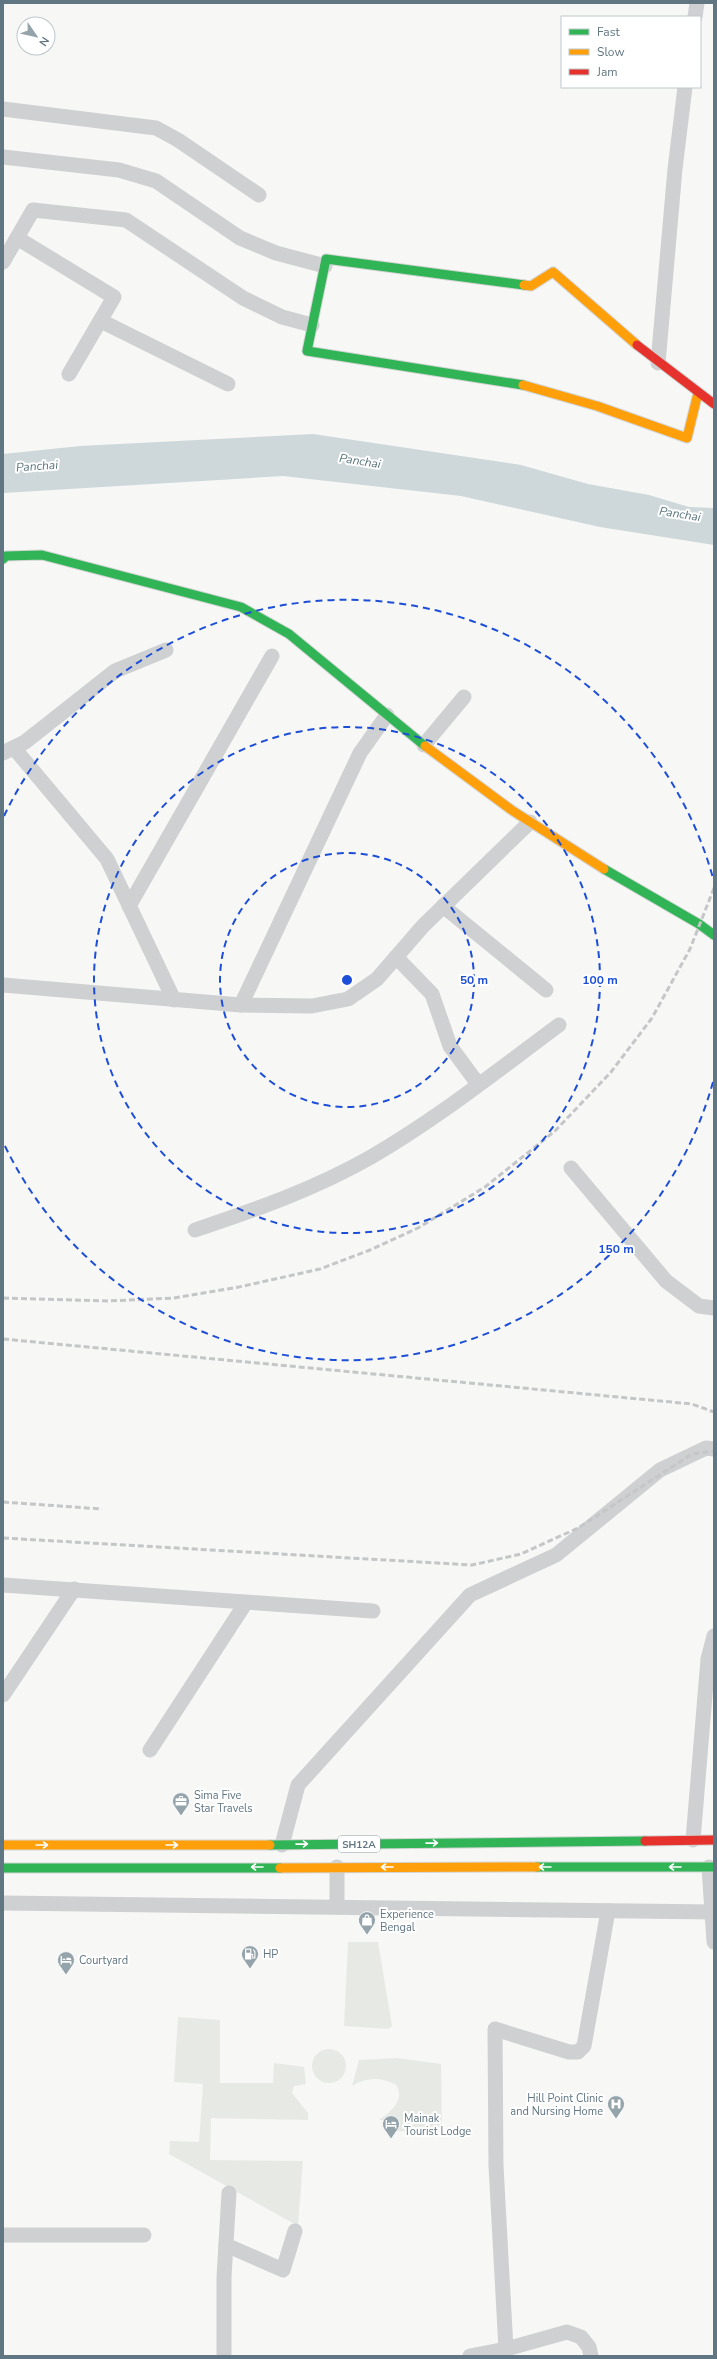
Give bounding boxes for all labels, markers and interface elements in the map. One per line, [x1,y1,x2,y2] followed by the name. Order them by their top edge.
[16,16,56,56] north arrow
[561,16,701,88] legend
[597,24,620,40] text: Fast
[35,34,52,49] text: N
[597,44,625,60] text: Slow
[596,64,618,80] text: Jam
[338,450,382,472] water label: Panchai
[15,457,59,475] water label: Panchai
[658,503,702,525] water label: Panchai
[460,972,488,988] text: 50 m
[582,972,618,988] text: 100 m
[340,973,354,987] centre of rings
[598,1241,634,1257] text: 150 m
[194,1788,253,1816] place label: Sima Five Star Travels
[171,1791,191,1816] office icon: Sima Five Star Travels
[338,1836,380,1852] road number: SH12A
[425,1839,438,1847] one-way arrow
[35,1841,48,1849] one-way arrow
[165,1841,178,1849] one-way arrow
[295,1841,308,1848] one-way arrow
[251,1863,264,1871] one-way arrow
[381,1863,394,1871] one-way arrow
[539,1863,552,1871] one-way arrow
[669,1863,682,1871] one-way arrow
[380,1907,434,1935] place label: Experience Bengal
[357,1910,377,1935] shop icon: Experience Bengal
[240,1944,260,1969] fuel station icon: HP
[263,1947,278,1962] place label: HP
[56,1950,76,1975] hotel icon: Courtyard
[79,1953,128,1968] place label: Courtyard
[510,2091,603,2119] place label: Hill Point Clinic and Nursing Home
[606,2094,626,2119] hospital icon: Hill Point Clinic and Nursing Home
[404,2111,471,2139] place label: Mainak Tourist Lodge
[381,2114,401,2139] hotel icon: Mainak Tourist Lodge

